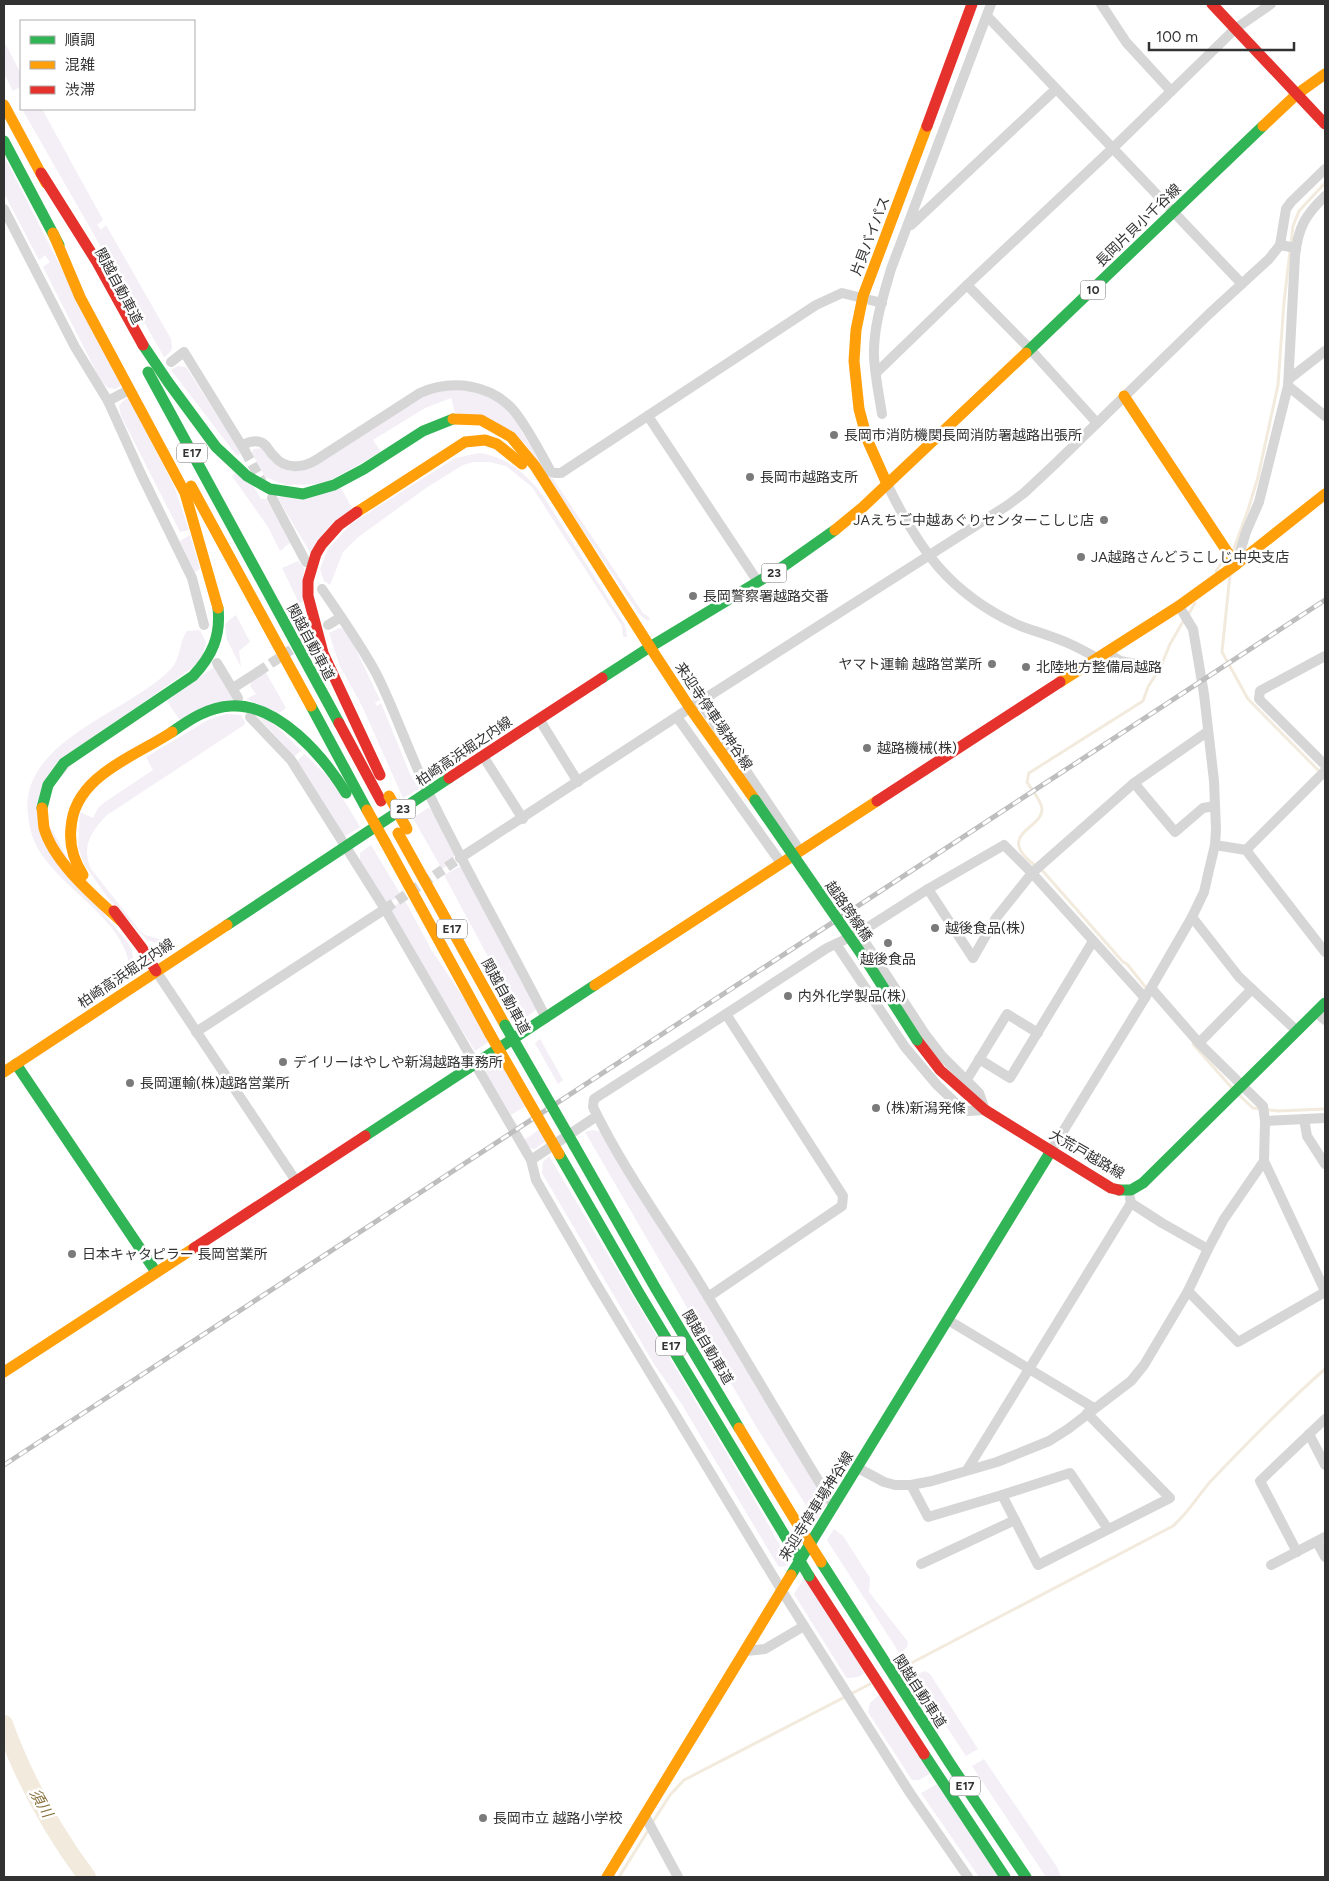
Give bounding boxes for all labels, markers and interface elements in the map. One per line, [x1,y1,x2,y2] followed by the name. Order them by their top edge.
[20,20,195,110] legend
[1149,20,1294,52] scale bar
[1156,28,1198,46] text: 100 m
[65,31,95,49] text: 順調
[65,56,95,74] text: 混雑
[65,81,95,99] text: 渋滞
[1092,180,1185,270] street label: 長岡片貝小千谷線
[848,194,893,278] street label: 片貝バイパス
[91,245,146,327] street label: 関越自動車道
[1080,280,1106,300] road number: 10
[844,427,1082,444] place label: 長岡市消防機関長岡消防署越路出張所
[828,429,840,441] marker: 長岡市消防機関長岡消防署越路出張所
[177,443,207,462] road number: E17
[760,469,858,486] place label: 長岡市越路支所
[744,471,756,483] marker: 長岡市越路支所
[853,512,1094,529] place label: JAえちご中越あぐりセンターこしじ店
[1098,514,1110,526] marker: JAえちご中越あぐりセンターこしじ店
[1091,549,1289,566] place label: JA越路さんどうこしじ中央支店
[1075,551,1087,563] marker: JA越路さんどうこしじ中央支店
[762,564,786,582] road number: 23
[703,588,829,605] place label: 長岡警察署越路交番
[687,590,699,602] marker: 長岡警察署越路交番
[283,601,338,683] street label: 関越自動車道
[839,656,982,673] place label: ヤマト運輸 越路営業所
[986,658,998,670] marker: ヤマト運輸 越路営業所
[671,659,756,773] street label: 来迎寺停車場神谷線
[1036,659,1162,676] place label: 北陸地方整備局越路
[1020,661,1032,673] marker: 北陸地方整備局越路
[413,713,515,790] street label: 柏崎高浜堀之内線
[877,740,957,757] place label: 越路機械(株)
[861,742,873,754] marker: 越路機械(株)
[390,800,416,819] road number: 23
[822,878,876,945] street label: 越路跨線橋
[437,920,467,939] road number: E17
[945,920,1025,937] place label: 越後食品(株)
[929,922,941,934] marker: 越後食品(株)
[75,935,177,1012] street label: 柏崎高浜堀之内線
[882,937,894,949] marker: 越後食品
[860,951,916,968] place label: 越後食品
[478,955,533,1037] street label: 関越自動車道
[798,988,906,1005] place label: 内外化学製品(株)
[782,990,794,1002] marker: 内外化学製品(株)
[293,1054,503,1071] place label: デイリーはやしや新潟越路事務所
[277,1056,289,1068] marker: デイリーはやしや新潟越路事務所
[140,1075,290,1092] place label: 長岡運輸(株)越路営業所
[124,1077,136,1089] marker: 長岡運輸(株)越路営業所
[886,1100,966,1117] place label: (株)新潟発條
[870,1102,882,1114] marker: (株)新潟発條
[1046,1126,1127,1183] street label: 大荒戸越路線
[82,1246,267,1263] place label: 日本キャタピラー 長岡営業所
[66,1248,78,1260] marker: 日本キャタピラー 長岡営業所
[679,1307,736,1388] street label: 関越自動車道
[656,1336,686,1355] road number: E17
[776,1448,857,1564] street label: 来迎寺停車場神谷線
[890,1651,950,1731] street label: 関越自動車道
[950,1776,980,1795] road number: E17
[26,1786,57,1822] water label: 須川
[493,1810,622,1827] place label: 長岡市立 越路小学校
[477,1812,489,1824] marker: 長岡市立 越路小学校

